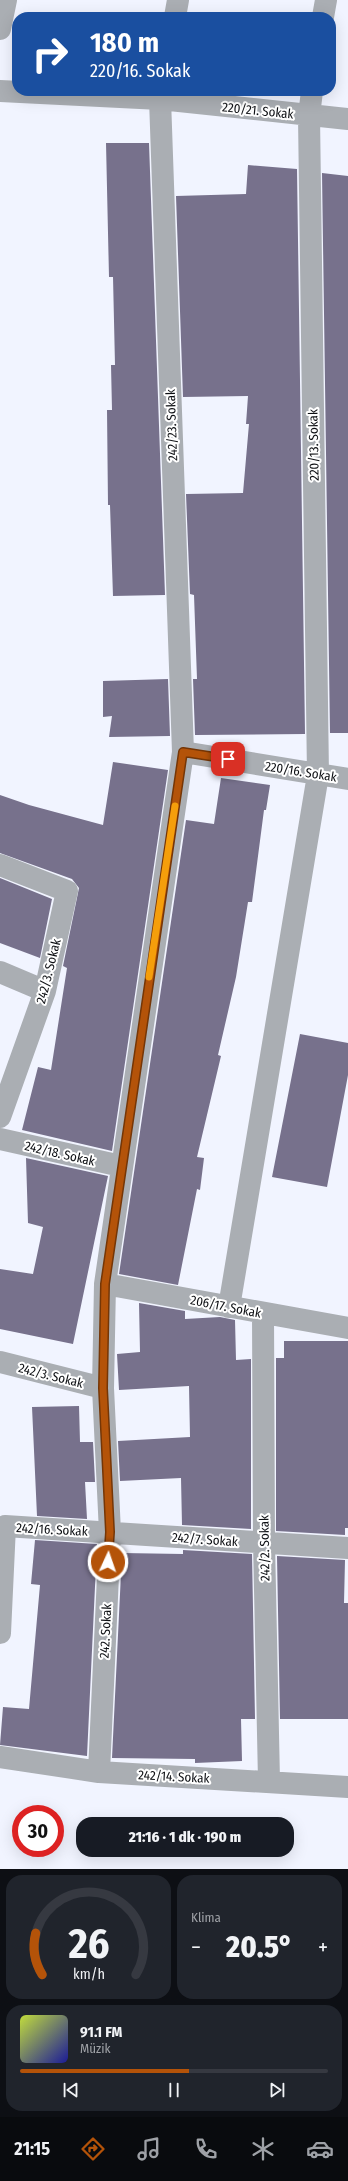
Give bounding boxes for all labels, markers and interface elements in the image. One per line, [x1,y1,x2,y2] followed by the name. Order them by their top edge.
[90,26,159,59] text: 180 m
[24,28,76,80] icon: right
[90,60,190,82] text: 220/16. Sokak
[222,99,295,122] street label: 220/21. Sokak
[163,388,180,461] street label: 242/23. Sokak
[305,408,322,481] street label: 220/13. Sokak
[211,742,245,776] pin
[217,748,239,770] icon: arrive
[264,758,339,785] street label: 220/16. Sokak
[33,936,64,1005] street label: 242/3. Sokak
[23,1138,97,1169] street label: 242/18. Sokak
[189,1292,263,1321] street label: 206/17. Sokak
[17,1360,86,1391] street label: 242/3. Sokak
[256,1514,273,1581] street label: 242/2. Sokak
[16,1520,89,1539] street label: 242/16. Sokak
[171,1530,239,1549] street label: 242/7. Sokak
[87,1541,129,1583] position arrow
[97,1602,114,1659] street label: 242. Sokak
[138,1767,211,1786] street label: 242/14. Sokak
[12,1805,64,1857] speed limit sign: 30
[129,1828,241,1846] text: 21:16 · 1 dk · 190 m
[191,1910,221,1925] text: Klima
[67,1919,109,1969] text: 26
[226,1929,293,1965] text: 20.5°
[191,1934,201,1961] text: −
[318,1934,328,1961] text: +
[73,1966,104,1983] text: km/h
[80,2023,122,2041] text: 91.1 FM
[80,2041,111,2056] text: Müzik
[60,2079,82,2101] icon: previous
[163,2079,185,2101] icon: pause
[266,2079,288,2101] icon: next
[79,2135,107,2163] icon: directions
[135,2135,163,2163] icon: music
[192,2135,220,2163] icon: phone
[249,2135,277,2163] icon: climate
[306,2135,334,2163] icon: car
[14,2138,50,2160] text: 21:15

